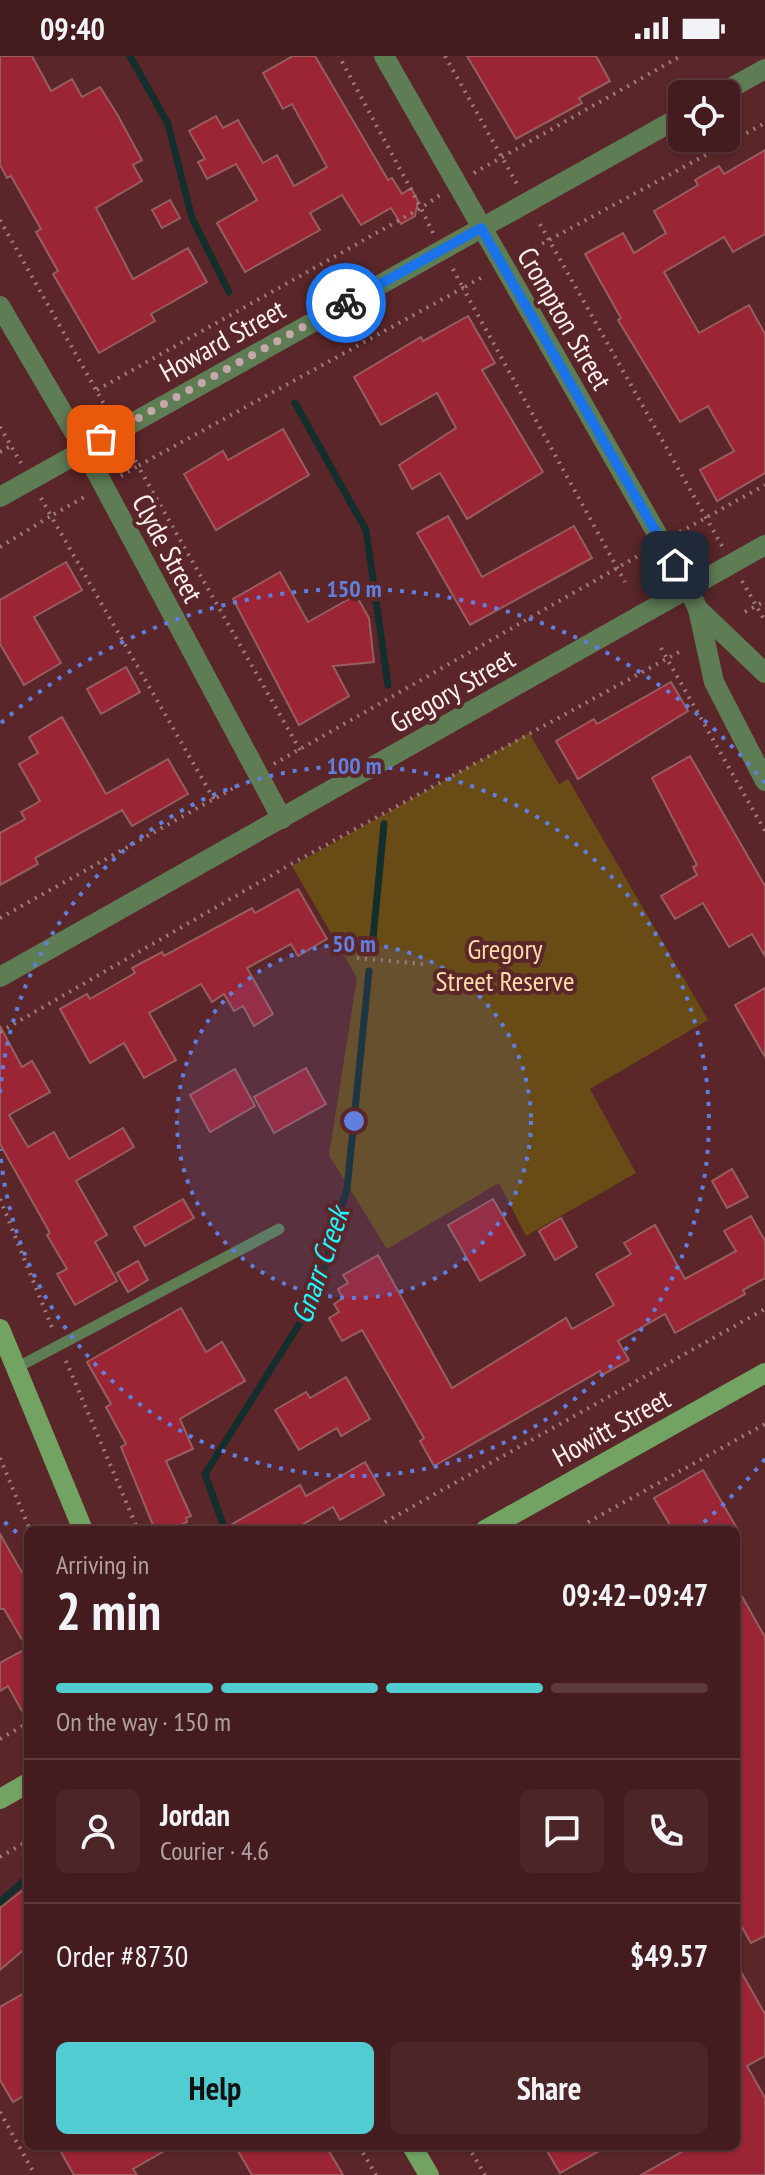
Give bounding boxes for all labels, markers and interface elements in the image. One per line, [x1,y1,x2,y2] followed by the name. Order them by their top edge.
[40,9,105,48] text: 09:40
[668,80,740,152] map controls
[668,80,740,152] button: locate
[509,240,621,396] street label: Crompton Street
[306,263,386,343] courier
[324,281,368,325] icon: bike
[153,290,292,390] street label: Howard Street
[67,405,135,473] pin
[79,417,123,461] icon: bag
[124,487,212,609] street label: Clyde Street
[641,531,709,599] pin
[653,543,697,587] icon: home
[326,573,382,604] text: 150 m
[383,639,521,741] street label: Gregory Street
[326,750,382,781] text: 100 m
[332,928,376,959] text: 50 m
[436,930,574,999] park label: Gregory Street Reserve
[340,1107,368,1135] centre of rings
[281,1199,358,1328] water label: Gnarr Creek
[546,1379,677,1474] street label: Howitt Street
[56,1548,149,1581] text: Arriving in
[562,1575,708,1614] text: 09:42–09:47
[56,1577,161,1644] text: 2 min
[56,1705,231,1738] text: On the way · 150 m
[56,1789,140,1873] button: person
[520,1789,604,1873] button: chat
[624,1789,708,1873] button: phone
[160,1795,230,1834] text: Jordan
[160,1834,269,1867] text: Courier · 4.6
[56,1936,188,1975] text: Order #8730
[630,1936,708,1975] text: $49.57
[56,2042,374,2134] button: Help
[390,2042,708,2134] button: Share

